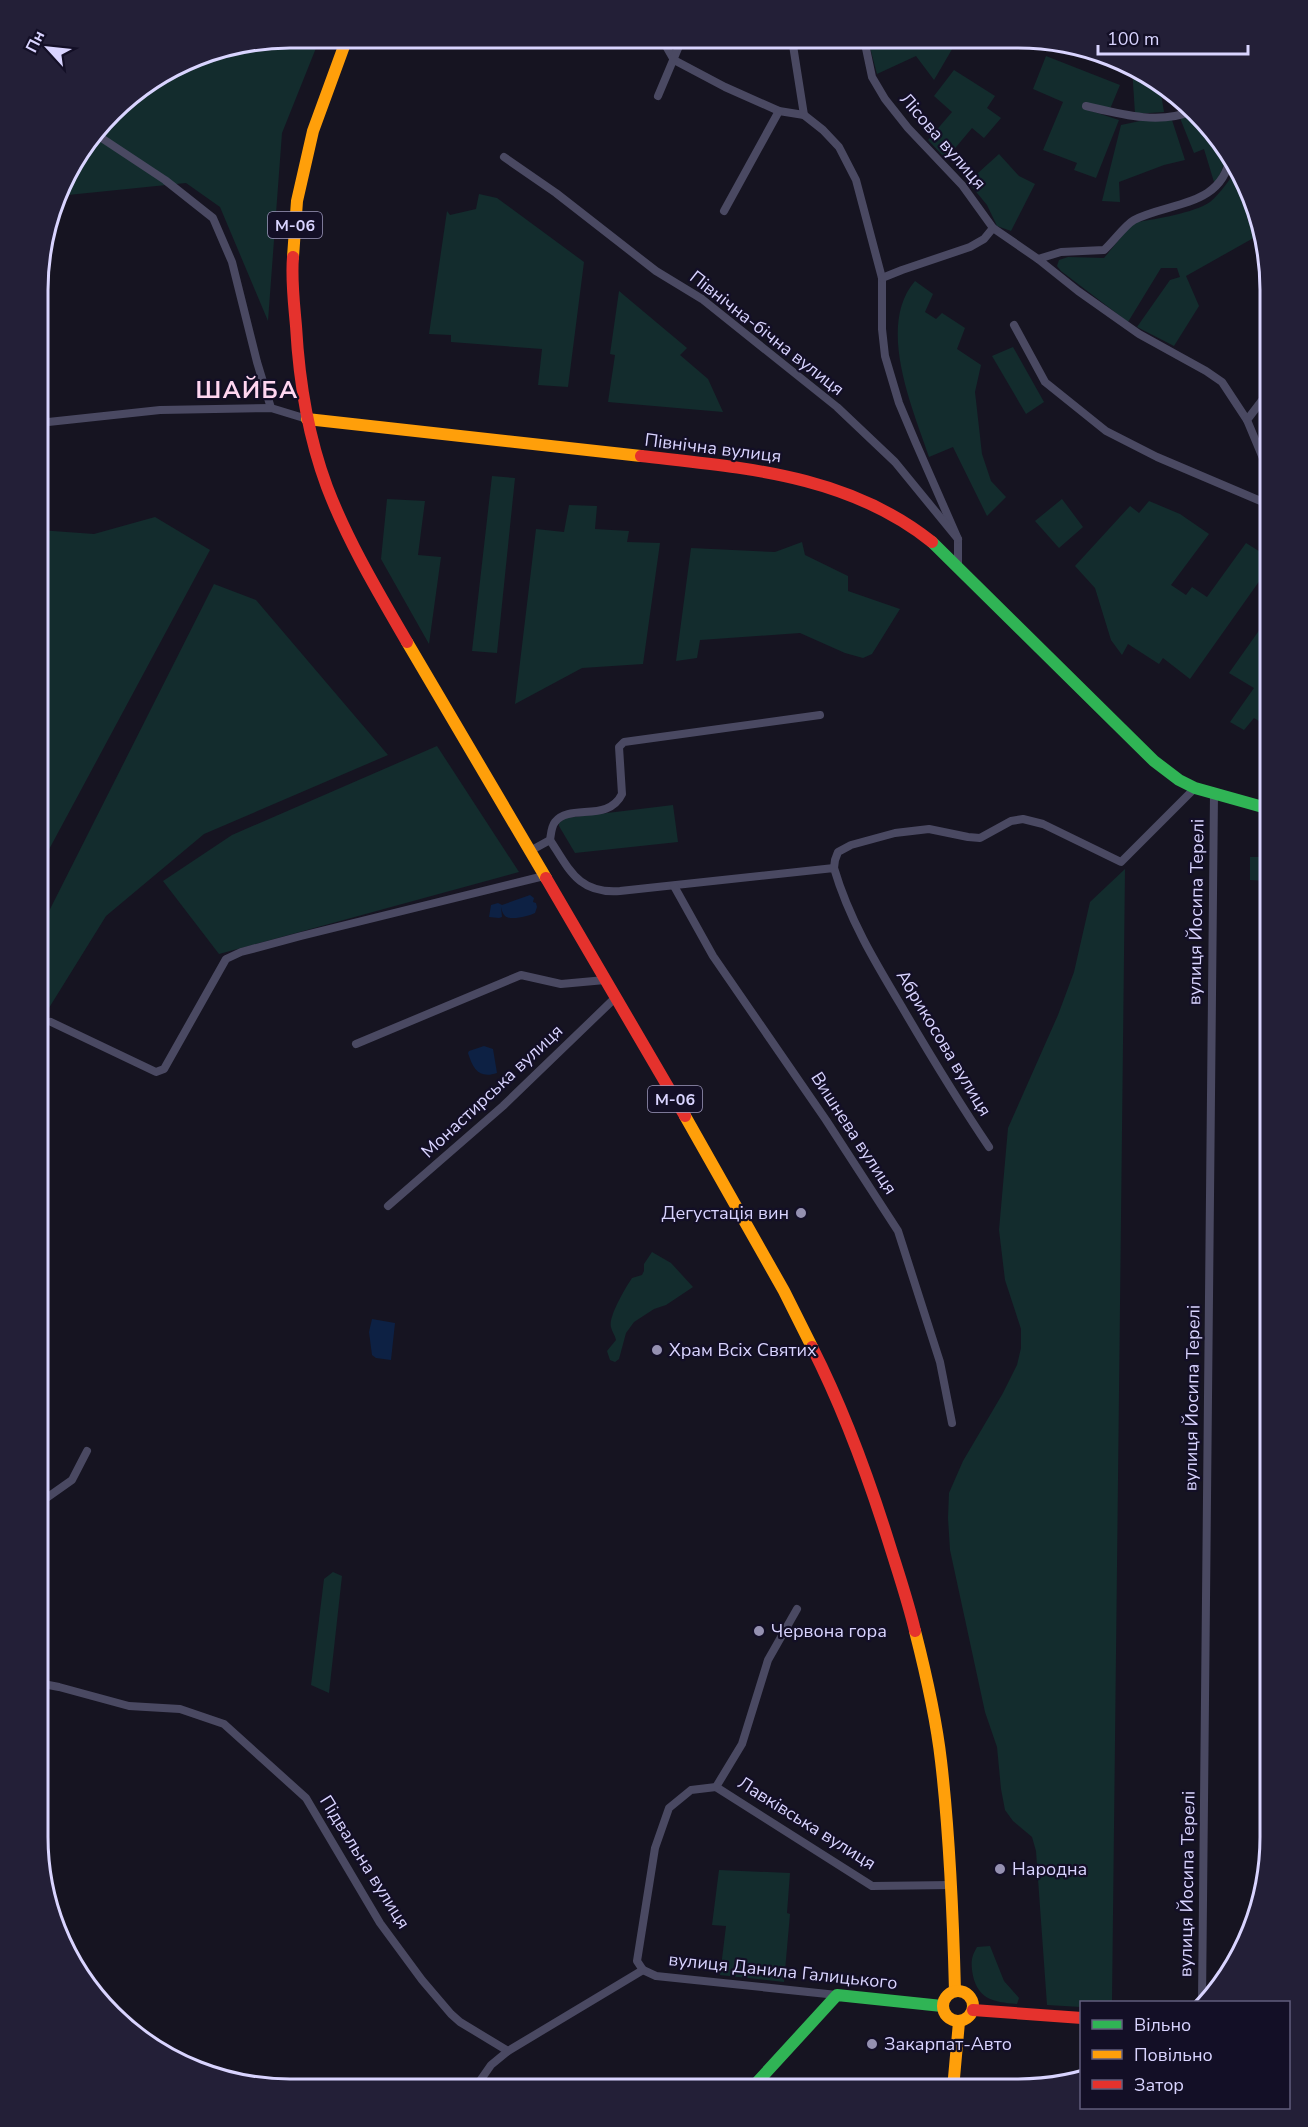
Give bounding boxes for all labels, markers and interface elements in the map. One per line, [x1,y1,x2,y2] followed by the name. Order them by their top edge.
[18,18,78,78] north arrow
[1098,18,1248,56] scale bar
[21,27,50,56] text: Пн
[1107,27,1159,51] text: 100 m
[894,88,992,194] street label: Лісова вулиця
[268,212,322,238] road number: М-06
[685,265,849,401] street label: Північна-бічна вулиця
[196,374,299,406] district label: ШАЙБА
[643,428,783,468] street label: Північна вулиця
[1182,819,1210,1005] street label: вулиця Йосипа Терелі
[891,965,997,1121] street label: Абрикосова вулиця
[416,1019,568,1163] street label: Монастирська вулиця
[805,1067,903,1199] street label: Вишнева вулиця
[648,1086,702,1112] road number: М-06
[662,1201,789,1225] place label: Дегустація вин
[794,1206,808,1220] marker: Дегустація вин
[1178,1305,1206,1491] street label: вулиця Йосипа Терелі
[669,1338,817,1362] place label: Храм Всіх Святих
[650,1343,664,1357] marker: Храм Всіх Святих
[771,1619,887,1643] place label: Червона гора
[752,1624,766,1638] marker: Червона гора
[733,1771,881,1875] street label: Лавківська вулиця
[314,1791,416,1933] street label: Підвальна вулиця
[1173,1791,1201,1977] street label: вулиця Йосипа Терелі
[1012,1857,1087,1881] place label: Народна
[993,1862,1007,1876] marker: Народна
[667,1947,899,1995] street label: вулиця Данила Галицького
[1080,2001,1290,2109] legend
[1134,2013,1191,2037] text: Вільно
[884,2032,1012,2056] place label: Закарпат-Авто
[865,2037,879,2051] marker: Закарпат-Авто
[1134,2043,1213,2067] text: Повільно
[1134,2073,1184,2097] text: Затор

